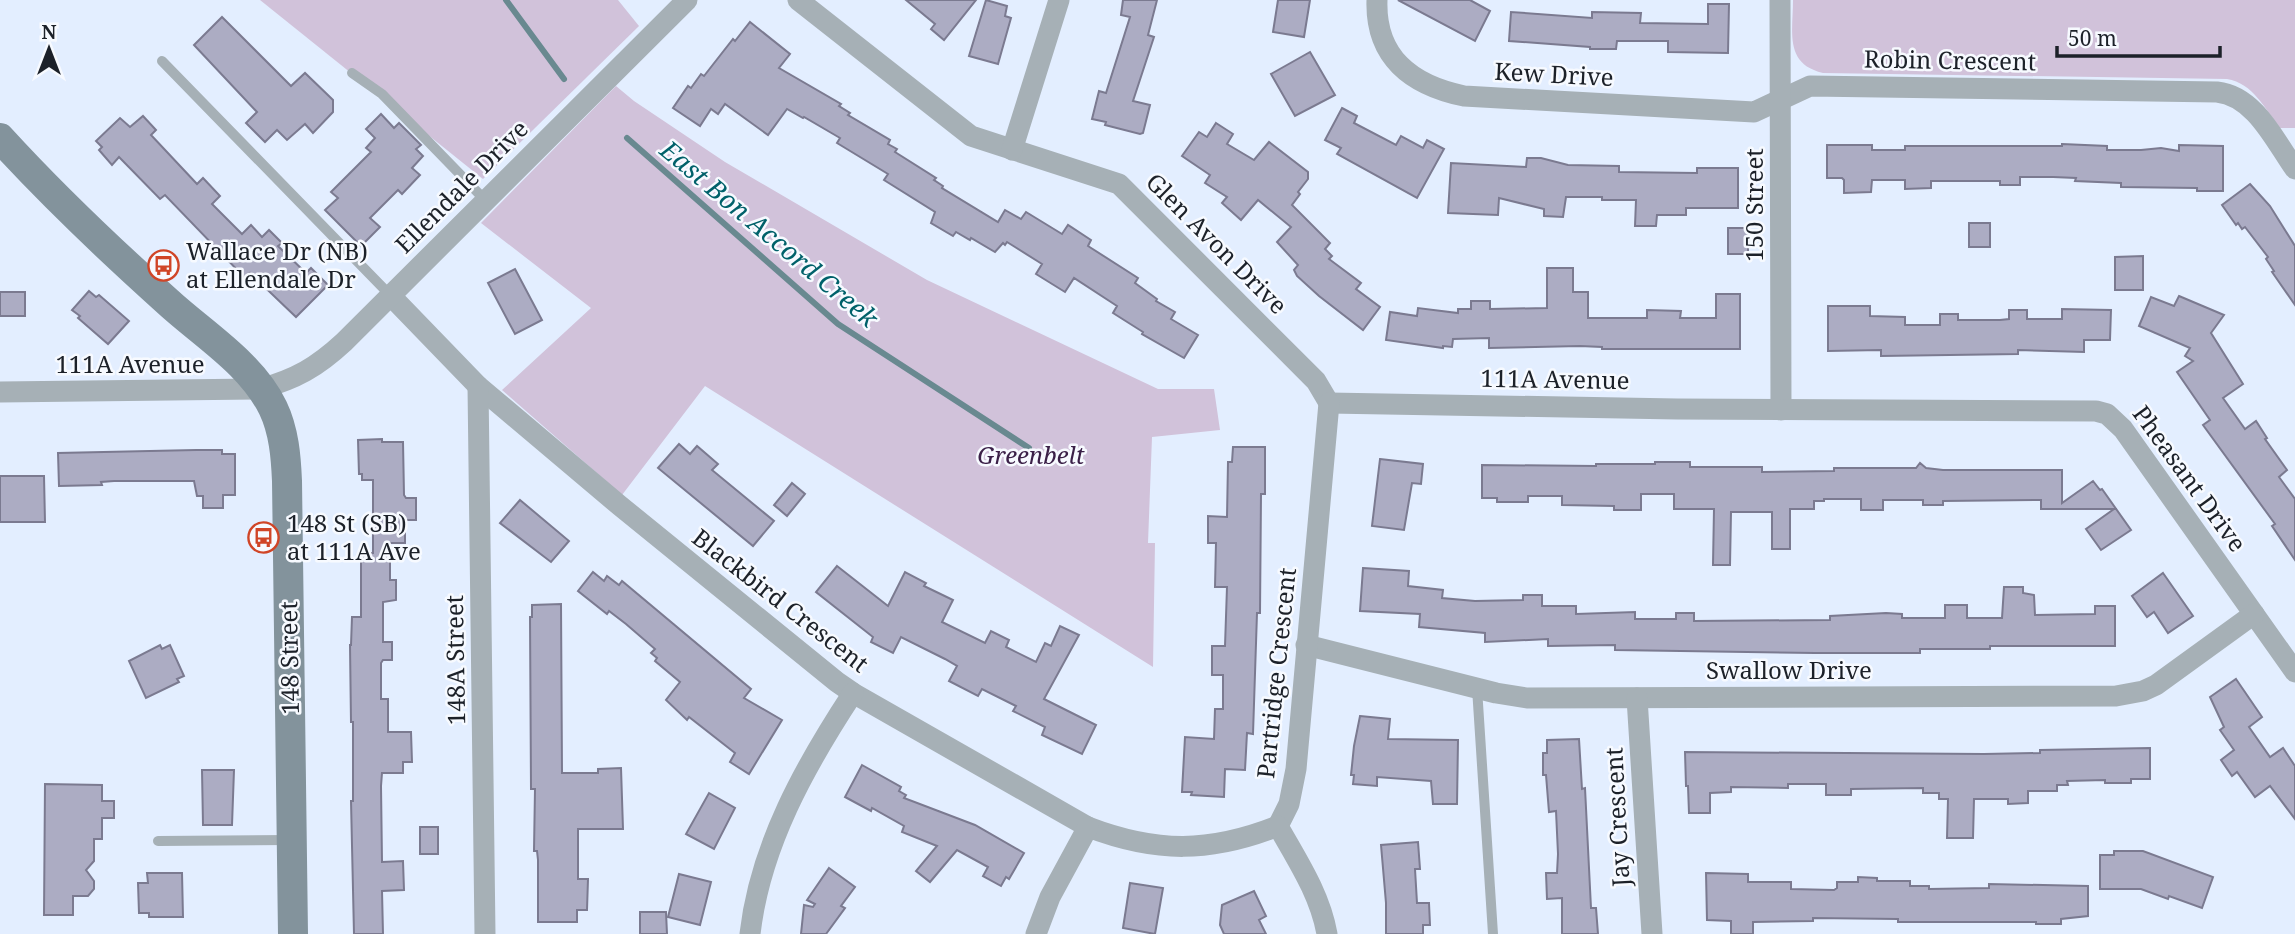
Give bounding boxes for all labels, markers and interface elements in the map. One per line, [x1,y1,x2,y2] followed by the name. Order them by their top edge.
[14,14,84,84] north arrow
[2057,14,2220,58] scale bar
[42,19,57,45] text: N
[2068,24,2117,52] text: 50 m
[1864,42,2036,77] street label: Robin Crescent
[1494,54,1614,93] street label: Kew Drive
[387,112,535,260] street label: Ellendale Drive
[652,131,887,336] water label: East Bon Accord Creek
[1737,148,1770,262] street label: 150 Street
[1139,165,1295,321] street label: Glen Avon Drive
[186,234,368,295] place label: Wallace Dr (NB) at Ellendale Dr
[146,249,180,283] bus stop icon: Wallace Dr (NB) at Ellendale Dr
[55,347,205,380] street label: 111A Avenue
[1480,361,1630,396] street label: 111A Avenue
[2126,398,2255,558] street label: Pheasant Drive
[977,438,1085,471] park label: Greenbelt
[287,506,421,567] place label: 148 St (SB) at 111A Ave
[686,520,876,679] street label: Blackbird Crescent
[247,521,281,555] bus stop icon: 148 St (SB) at 111A Ave
[1248,566,1303,780] street label: Partridge Crescent
[437,595,472,725] street label: 148A Street
[271,601,306,715] street label: 148 Street
[1706,653,1872,686] street label: Swallow Drive
[1596,746,1637,889] street label: Jay Crescent

